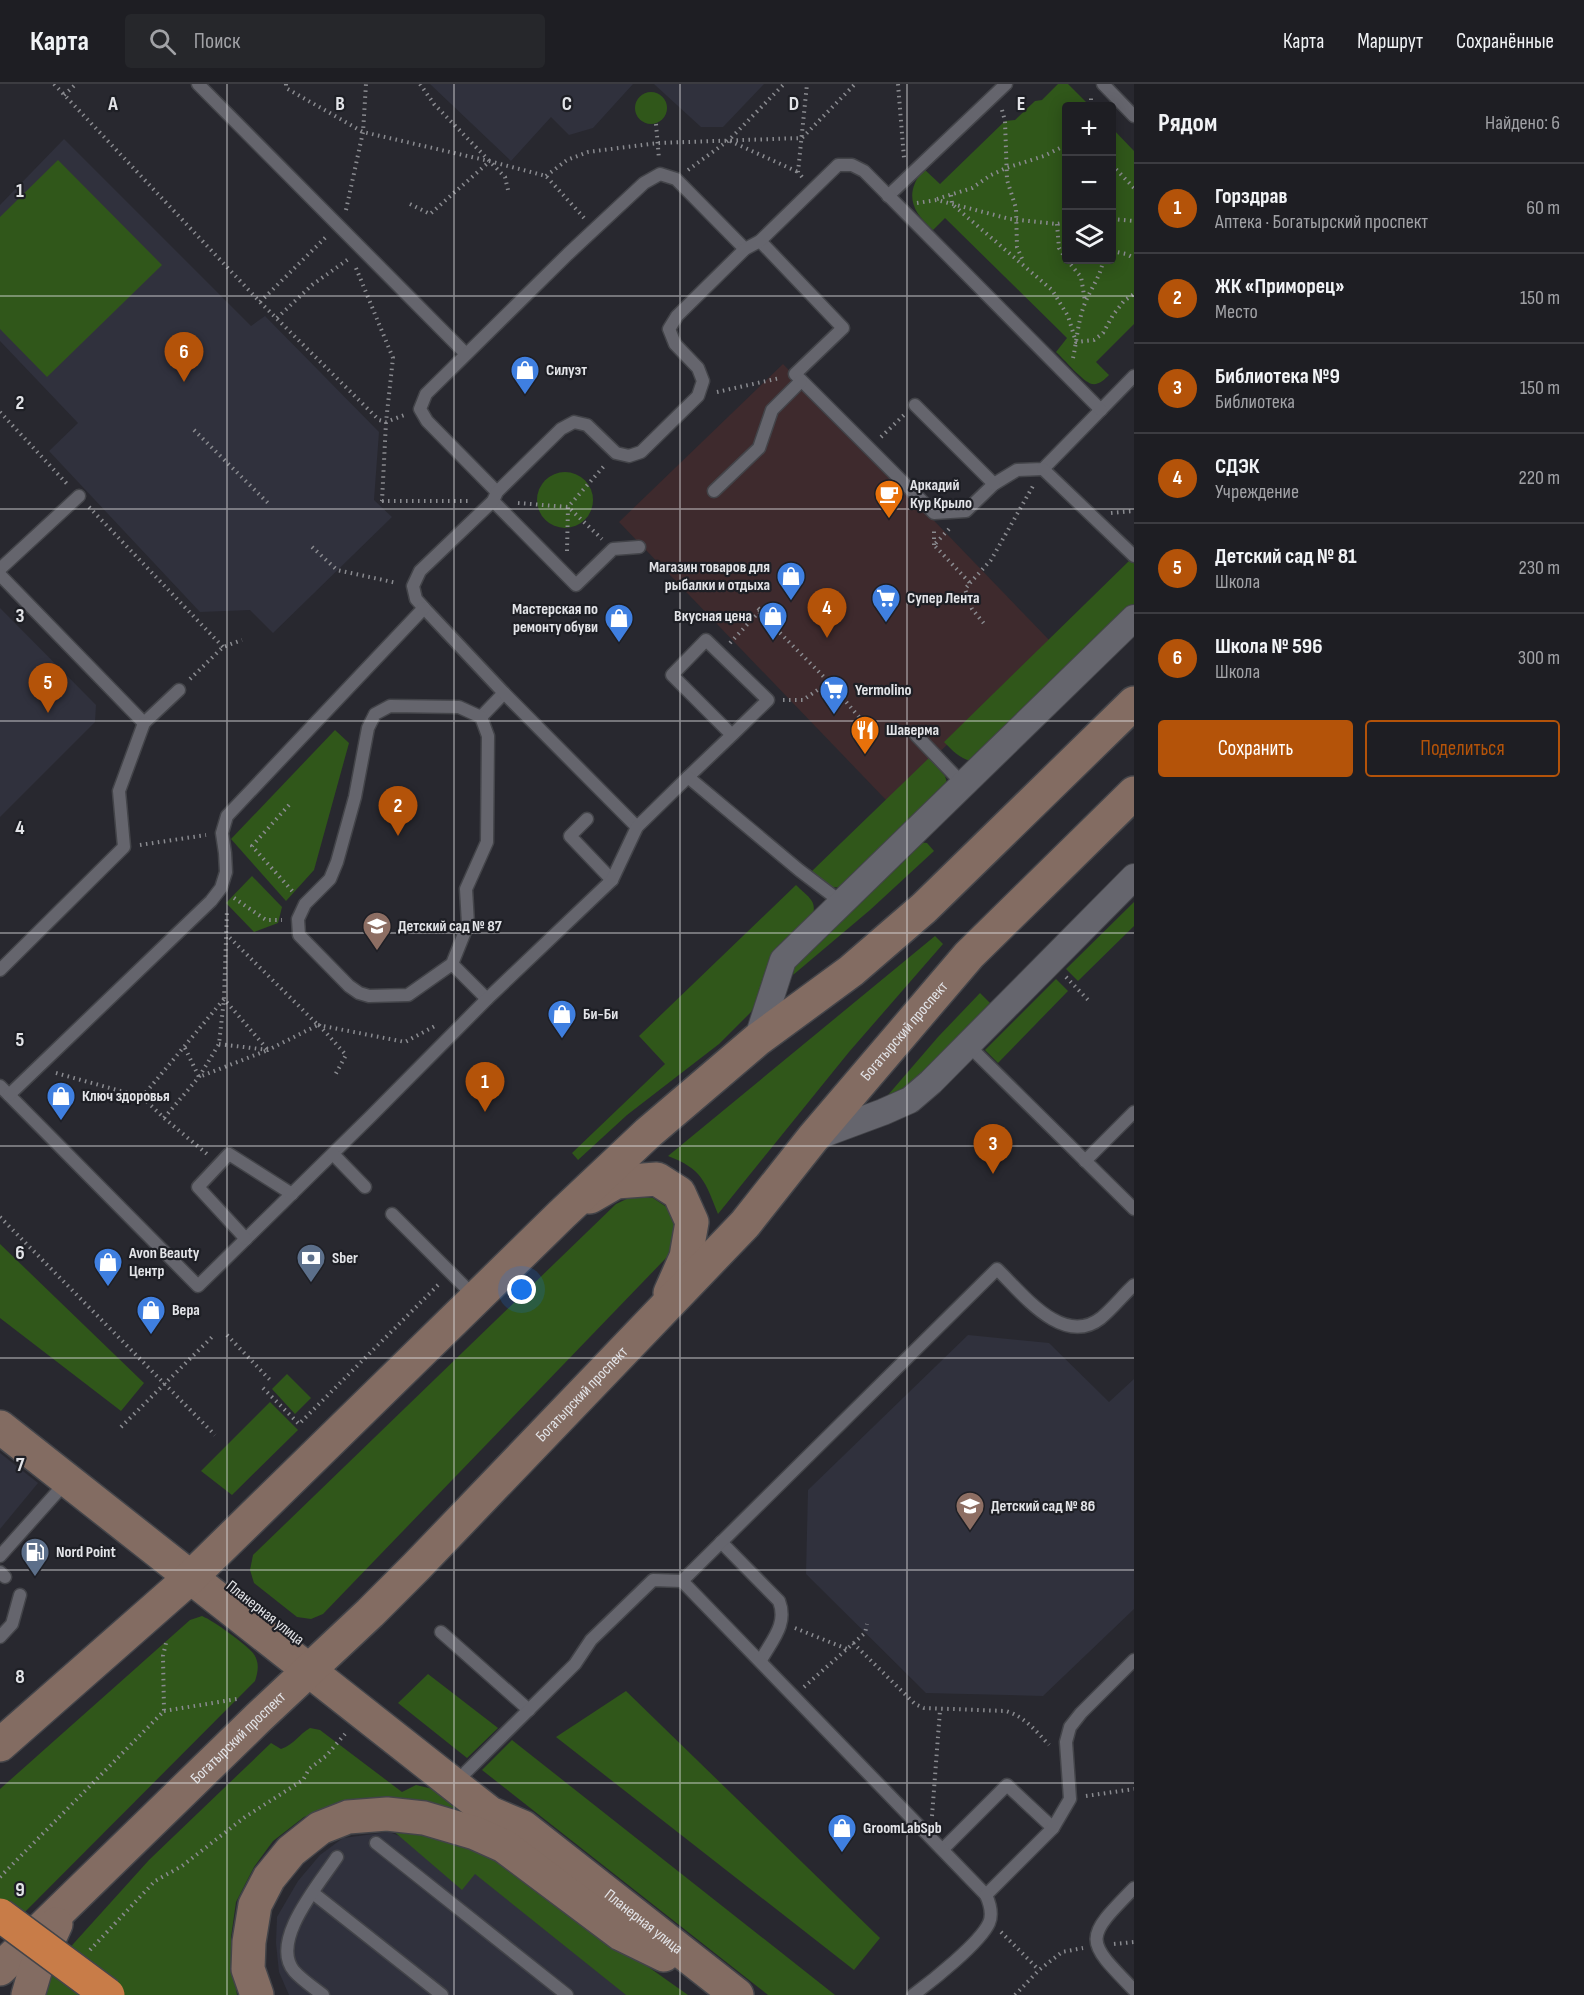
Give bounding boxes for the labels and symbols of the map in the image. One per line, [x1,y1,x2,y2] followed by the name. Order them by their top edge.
[107,92,118,116] text: A
[335,92,345,116] text: B
[562,92,572,116] text: C
[789,92,799,116] text: D
[1017,92,1025,116] text: E
[16,179,24,203] text: 1
[164,332,204,382] pin: 6
[509,354,541,396] shop icon: Силуэт
[546,361,587,380] place label: Силуэт
[16,391,24,415] text: 2
[909,476,972,513] place label: Аркадий Кур Крыло
[873,478,905,520] cafe icon: Аркадий Кур Крыло
[649,558,770,595] place label: Магазин товаров для рыбалки и отдыха
[775,560,807,602] shop icon: Магазин товаров для рыбалки и отдыха
[870,582,902,624] supermarket icon: Супер Лента
[808,588,846,638] pin: 4
[907,589,980,608] place label: Супер Лента
[512,600,598,637] place label: Мастерская по ремонту обуви
[757,600,789,642] shop icon: Вкусная цена
[603,602,635,644] shop icon: Мастерская по ремонту обуви
[16,604,25,628] text: 3
[674,607,752,626] place label: Вкусная цена
[28,664,68,713] pin: 5
[818,674,850,716] supermarket icon: Yermolino
[855,681,912,700] place label: Yermolino
[849,714,881,756] restaurant icon: Шаверма
[886,721,939,740] place label: Шаверма
[378,786,418,836] pin: 2
[15,816,25,840] text: 4
[361,910,393,952] school or university icon: Детский сад № 87
[398,917,502,936] place label: Детский сад № 87
[857,977,952,1085] street label: Богатырский проспект
[546,998,578,1040] shop icon: Би-Би
[583,1005,618,1024] place label: Би-Би
[16,1028,25,1052] text: 5
[466,1062,504,1112] pin: 1
[45,1080,77,1122] shop icon: Ключ здоровья
[82,1087,170,1106] place label: Ключ здоровья
[974,1124,1012,1174] pin: 3
[15,1241,25,1265] text: 6
[295,1242,327,1284] bank icon: Sber
[128,1244,200,1281] place label: Avon Beauty Центр
[92,1246,124,1288] shop icon: Avon Beauty Центр
[332,1249,358,1268] place label: Sber
[507,1275,536,1304] your location
[135,1294,167,1336] shop icon: Вера
[172,1301,200,1320] place label: Вера
[532,1342,632,1446] street label: Богатырский проспект
[16,1453,25,1477] text: 7
[954,1490,986,1532] school or university icon: Детский сад № 86
[991,1497,1095,1516] place label: Детский сад № 86
[19,1536,51,1578] fuel station icon: Nord Point
[56,1543,116,1562] place label: Nord Point
[222,1577,308,1649] street label: Планерная улица
[15,1665,25,1689] text: 8
[187,1687,290,1788] street label: Богатырский проспект
[826,1812,858,1854] shop icon: GroomLabSpb
[863,1819,942,1838] place label: GroomLabSpb
[15,1878,25,1902] text: 9
[601,1885,686,1958] street label: Планерная улица

